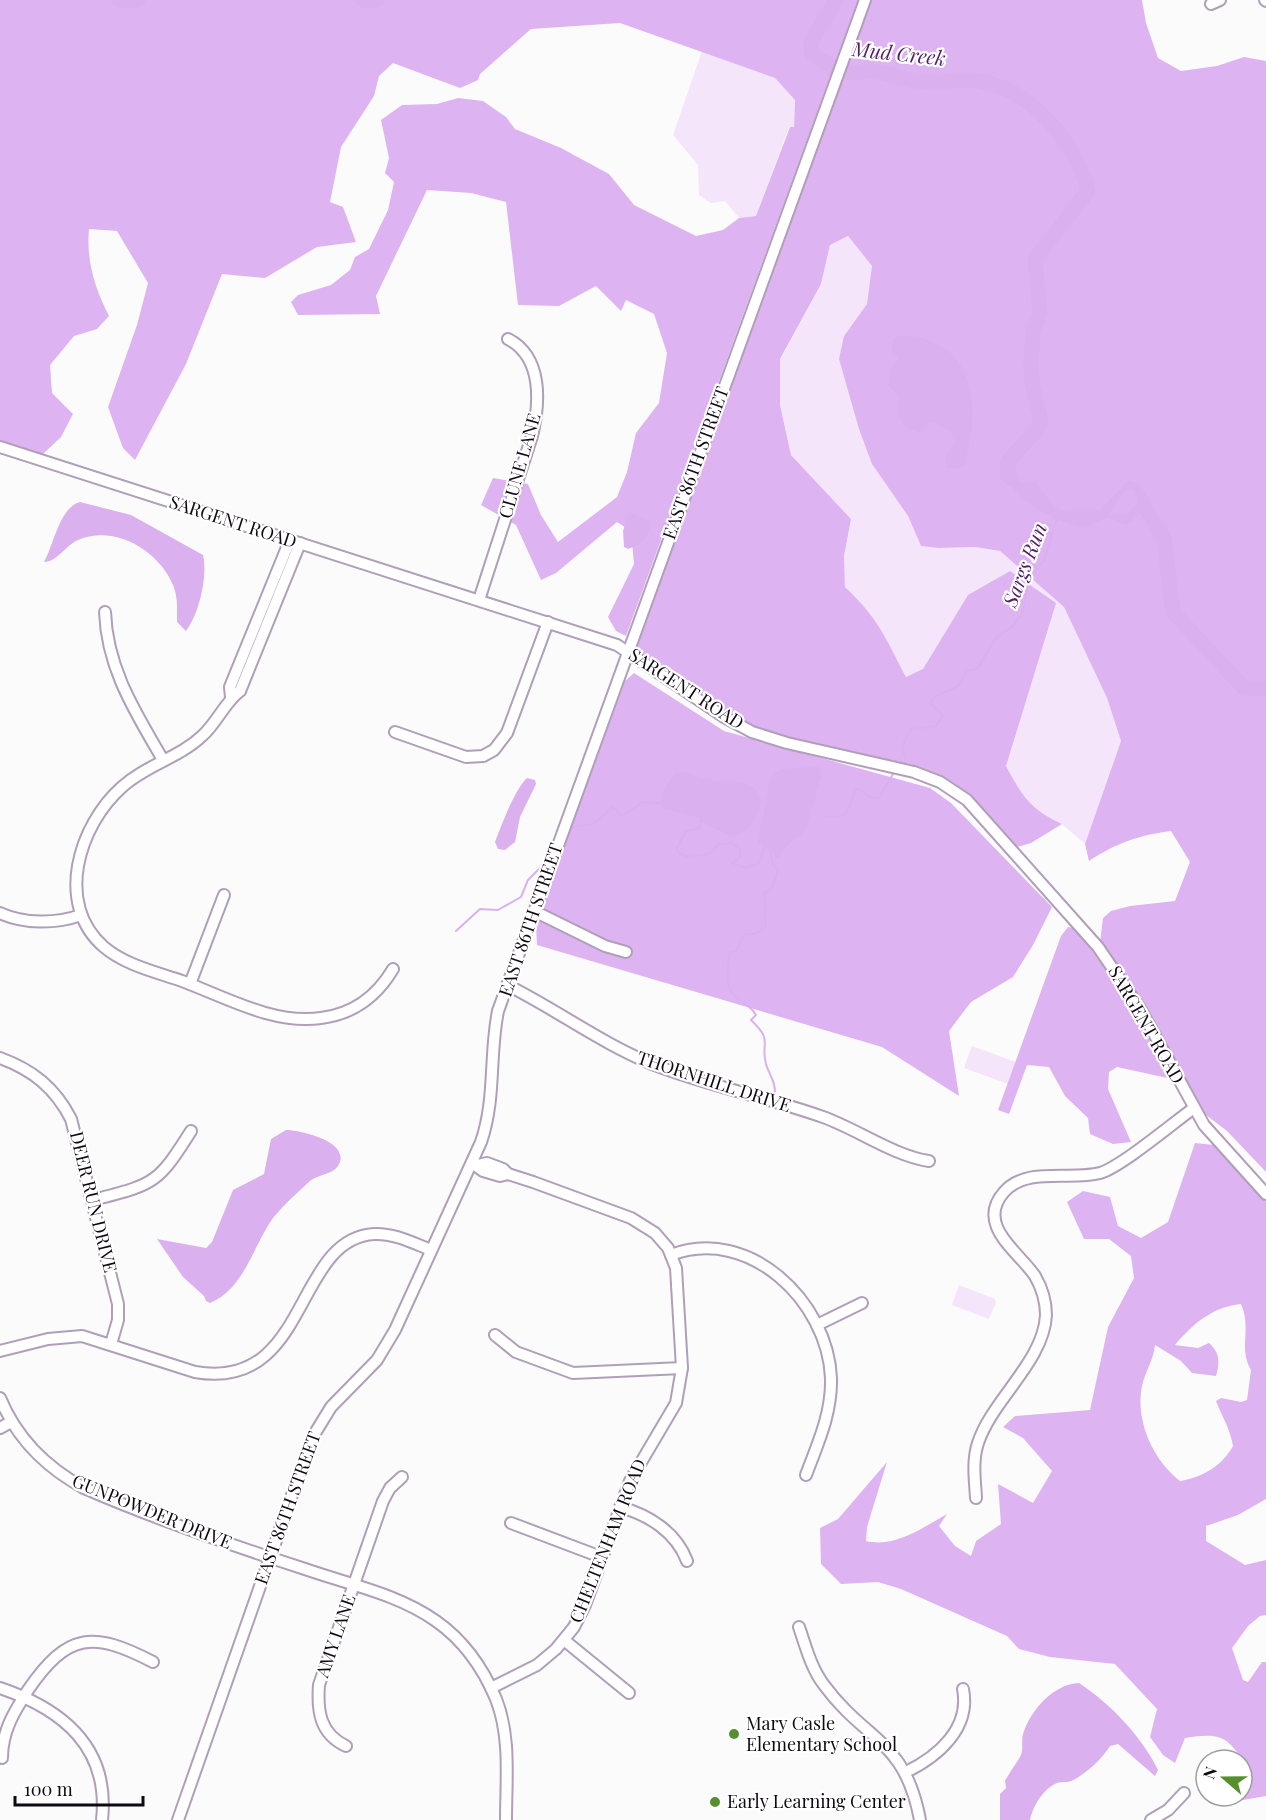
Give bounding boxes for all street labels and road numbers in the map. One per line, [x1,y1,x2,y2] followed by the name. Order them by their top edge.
[656,383,734,542] street label: EAST 86TH STREET
[493,410,546,521] street label: CLUNE LANE
[167,489,300,553] street label: SARGENT ROAD
[624,642,749,734] street label: SARGENT ROAD
[493,840,568,1000] street label: EAST 86TH STREET
[1103,961,1190,1088] street label: SARGENT ROAD
[634,1045,794,1117] street label: THORNHILL DRIVE
[65,1129,123,1275] street label: DEER RUN DRIVE
[248,1428,326,1587] street label: EAST 86TH STREET
[563,1455,651,1626] street label: CHELTENHAM ROAD
[69,1468,236,1554] street label: GUNPOWDER DRIVE
[309,1591,360,1681] street label: AMY LANE

